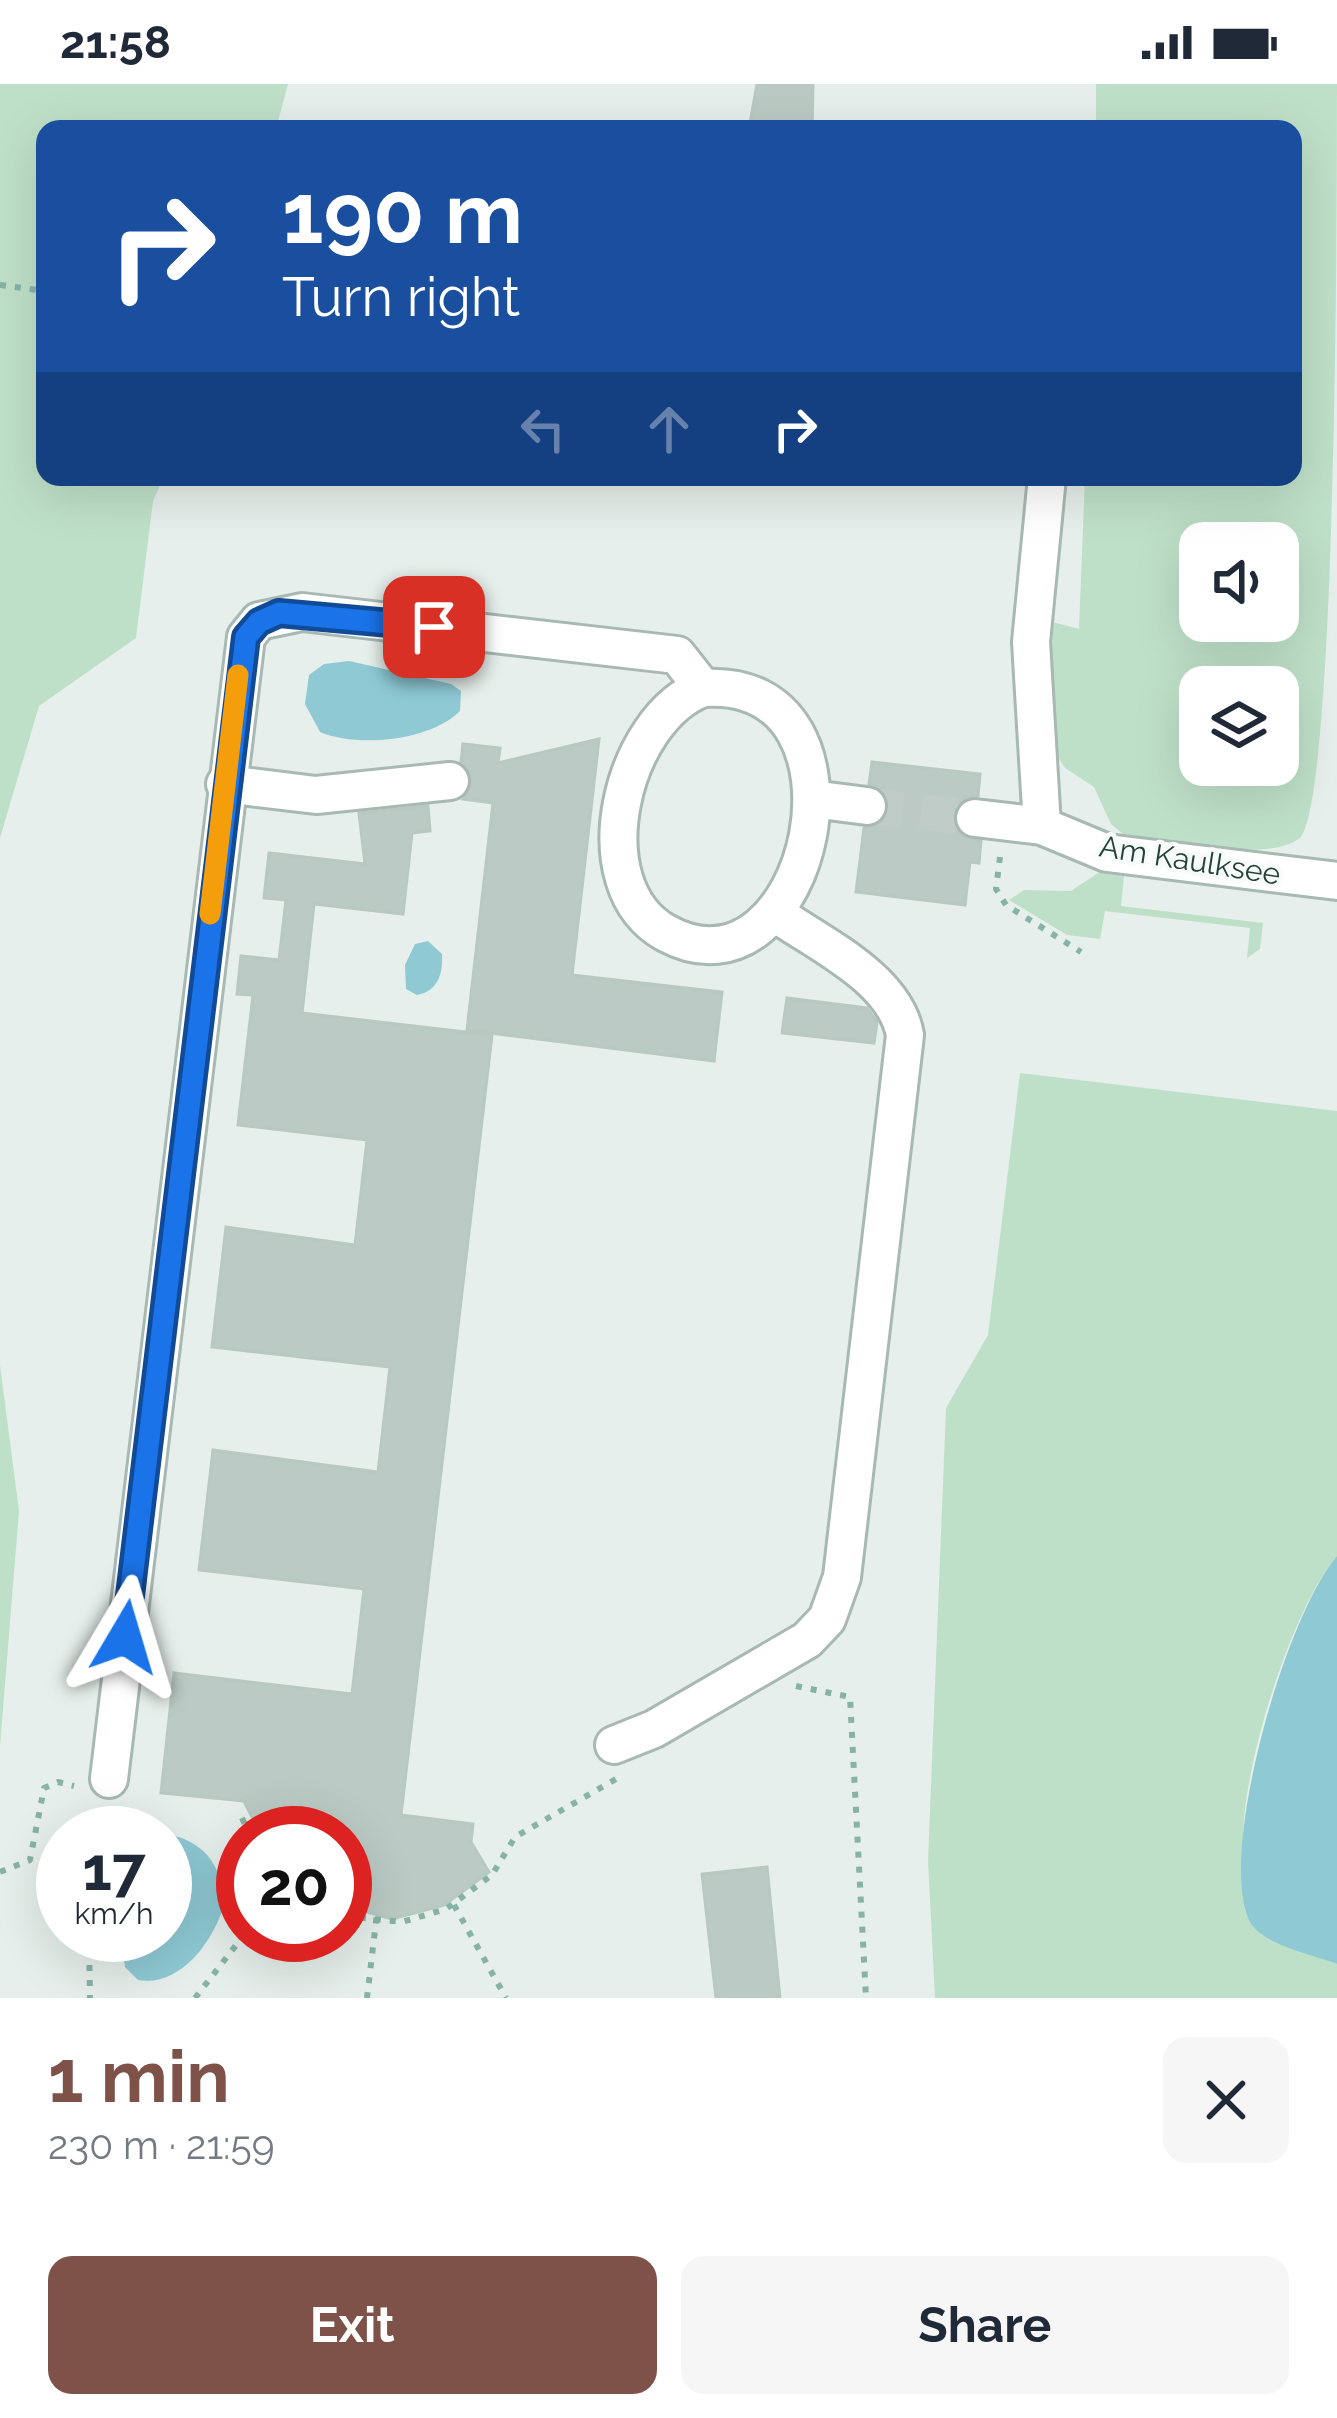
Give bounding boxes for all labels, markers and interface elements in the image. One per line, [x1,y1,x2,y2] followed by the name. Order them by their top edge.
[60,16,171,69] text: 21:58
[282,164,523,263] text: 190 m
[84,168,240,324] icon: right
[282,265,520,329] text: Turn right
[510,396,576,462] icon: left
[636,396,702,462] icon: ahead
[762,396,828,462] icon: right
[1179,522,1299,786] map controls
[1179,522,1299,642] button: sound
[383,576,485,678] pin
[401,594,467,660] icon: arrive
[1179,666,1299,786] button: layers
[1097,828,1283,892] street label: Am Kaulksee
[62,1574,188,1700] position arrow
[216,1806,372,1962] speed limit sign: 20
[82,1834,146,1904] text: 17
[74,1896,154,1931] text: km/h
[48,2034,230,2119] text: 1 min
[1163,2037,1289,2163] button: close
[48,2122,275,2168] text: 230 m · 21:59
[48,2256,657,2394] button: Exit
[681,2256,1289,2394] button: Share

